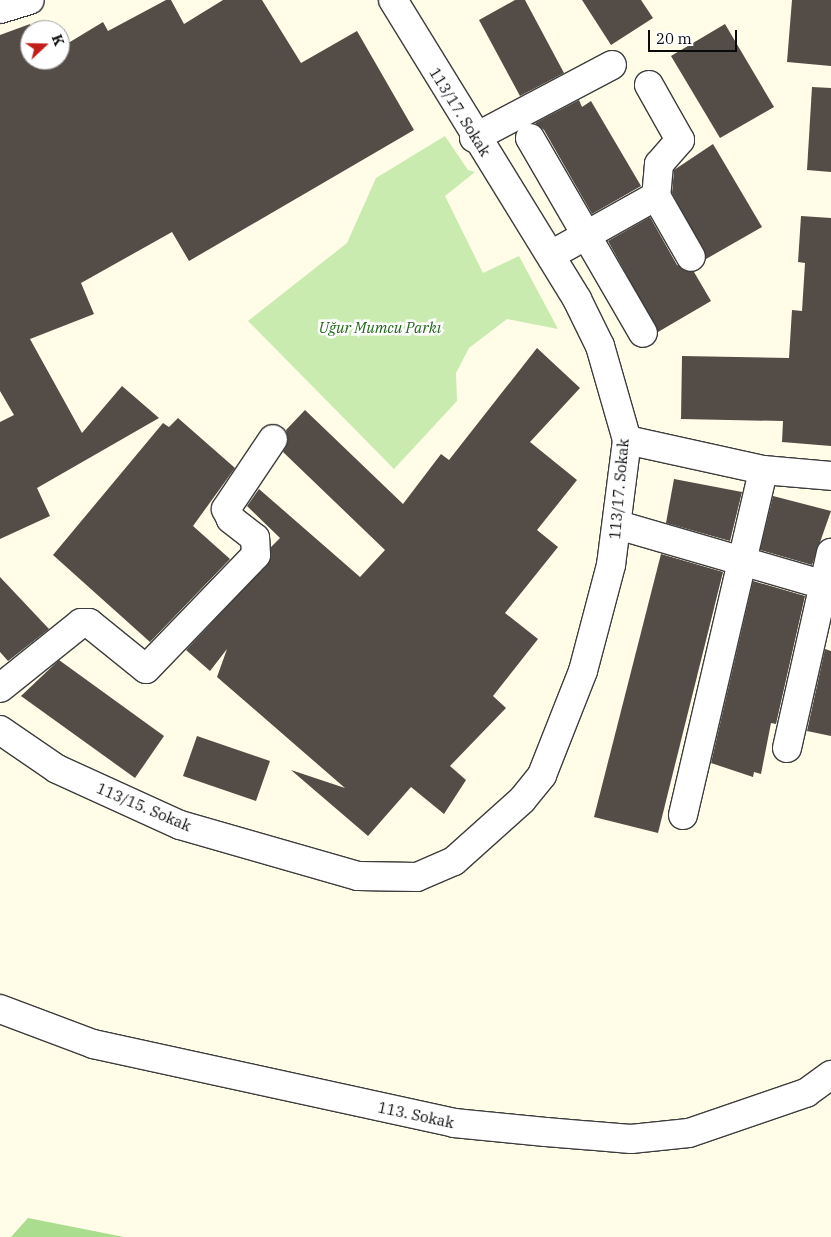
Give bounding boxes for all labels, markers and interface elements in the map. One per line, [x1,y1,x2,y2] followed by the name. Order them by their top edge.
[20,20,70,70] north arrow
[651,20,740,52] scale bar
[656,29,692,48] text: 20 m
[48,32,68,48] text: K
[426,64,494,160] street label: 113/17. Sokak
[319,319,441,337] park label: Uğur Mumcu Parkı
[606,438,632,540] street label: 113/17. Sokak
[94,779,194,835] street label: 113/15. Sokak
[376,1098,456,1132] street label: 113. Sokak

